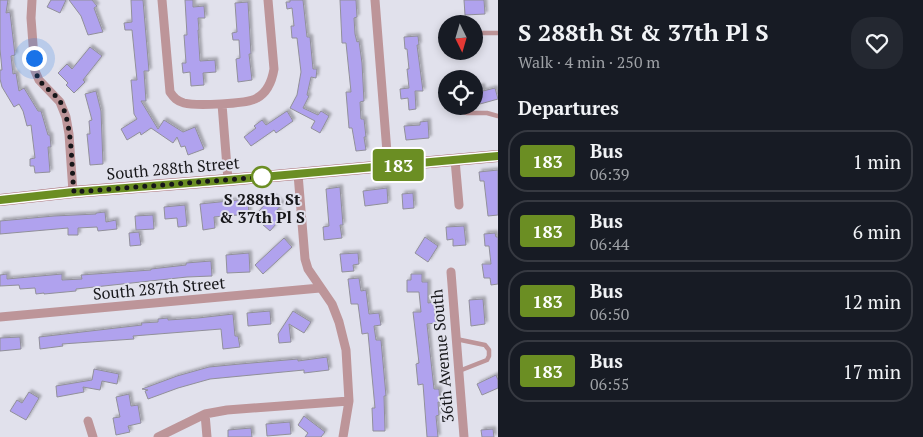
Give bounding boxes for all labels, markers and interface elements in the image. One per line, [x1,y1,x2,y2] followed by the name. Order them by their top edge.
[438,15,482,60] north arrow
[438,15,483,115] map controls
[518,16,769,48] text: S 288th St & 37th Pl S
[851,17,903,69] button: heart
[22,46,47,71] your location
[518,51,660,73] text: Walk · 4 min · 250 m
[438,70,483,115] button: locate
[518,95,619,120] text: Departures
[590,138,623,163] text: Bus
[369,149,427,181] line badge: 183
[532,149,563,173] text: 183
[853,149,901,174] text: 1 min
[106,151,240,185] street label: South 288th Street
[383,153,413,177] text: 183
[590,163,629,185] text: 06:39
[251,166,273,188] marker: S 288th St & 37th Pl S
[219,188,305,228] place label: S 288th St & 37th Pl S
[590,208,623,233] text: Bus
[532,219,563,243] text: 183
[853,219,901,244] text: 6 min
[590,233,629,255] text: 06:44
[92,271,226,305] street label: South 287th Street
[590,278,623,303] text: Bus
[425,288,459,424] street label: 36th Avenue South
[532,289,563,313] text: 183
[843,289,901,314] text: 12 min
[590,303,629,325] text: 06:50
[590,348,623,373] text: Bus
[532,359,563,383] text: 183
[843,359,901,384] text: 17 min
[590,373,629,395] text: 06:55

